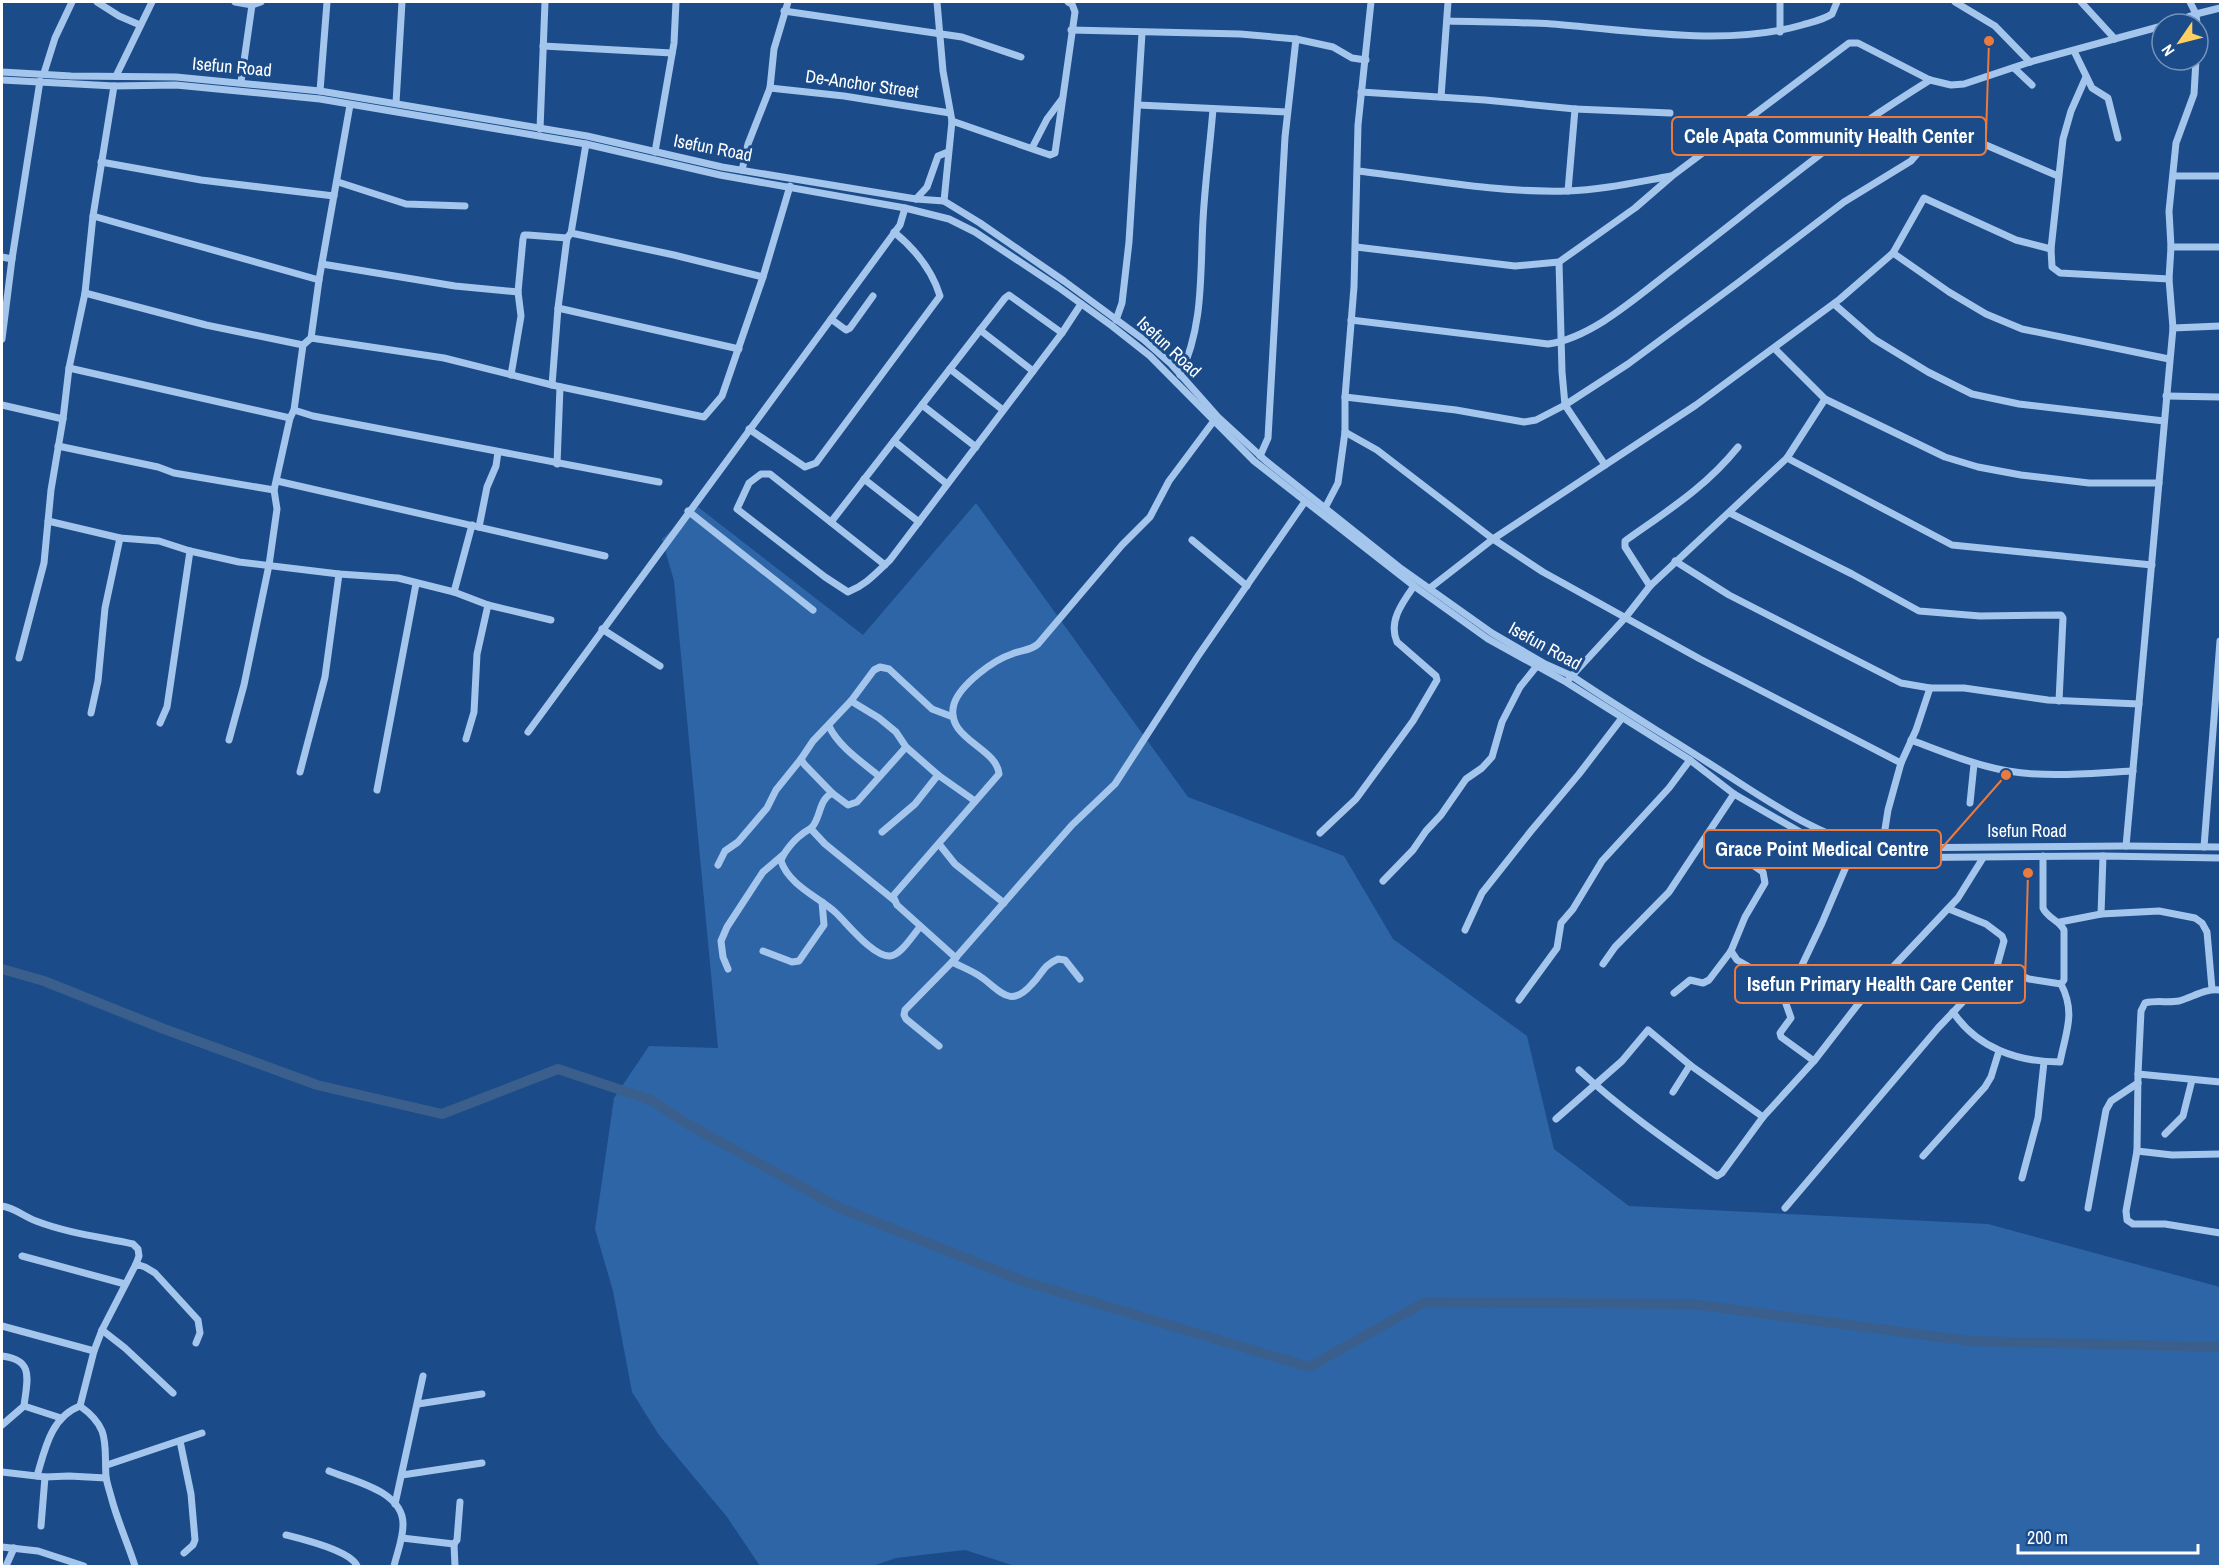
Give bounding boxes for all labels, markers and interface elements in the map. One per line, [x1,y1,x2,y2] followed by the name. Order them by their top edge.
[2150,12,2210,72] north arrow
[2156,40,2179,61] text: N
[191,51,273,82] street label: Isefun Road
[804,63,920,104] street label: De-Anchor Street
[1672,117,1986,155] callout: Cele Apata Community Health Center
[1684,122,1975,149] text: Cele Apata Community Health Center
[672,128,755,167] street label: Isefun Road
[1132,310,1207,383] street label: Isefun Road
[1504,615,1586,676] street label: Isefun Road
[1987,818,2067,843] street label: Isefun Road
[1704,830,1941,868] callout: Grace Point Medical Centre
[1715,835,1929,862] text: Grace Point Medical Centre
[1735,965,2025,1003] callout: Isefun Primary Health Care Center
[1747,970,2014,997] text: Isefun Primary Health Care Center
[2018,1517,2198,1555] scale bar
[2027,1525,2068,1550] text: 200 m

